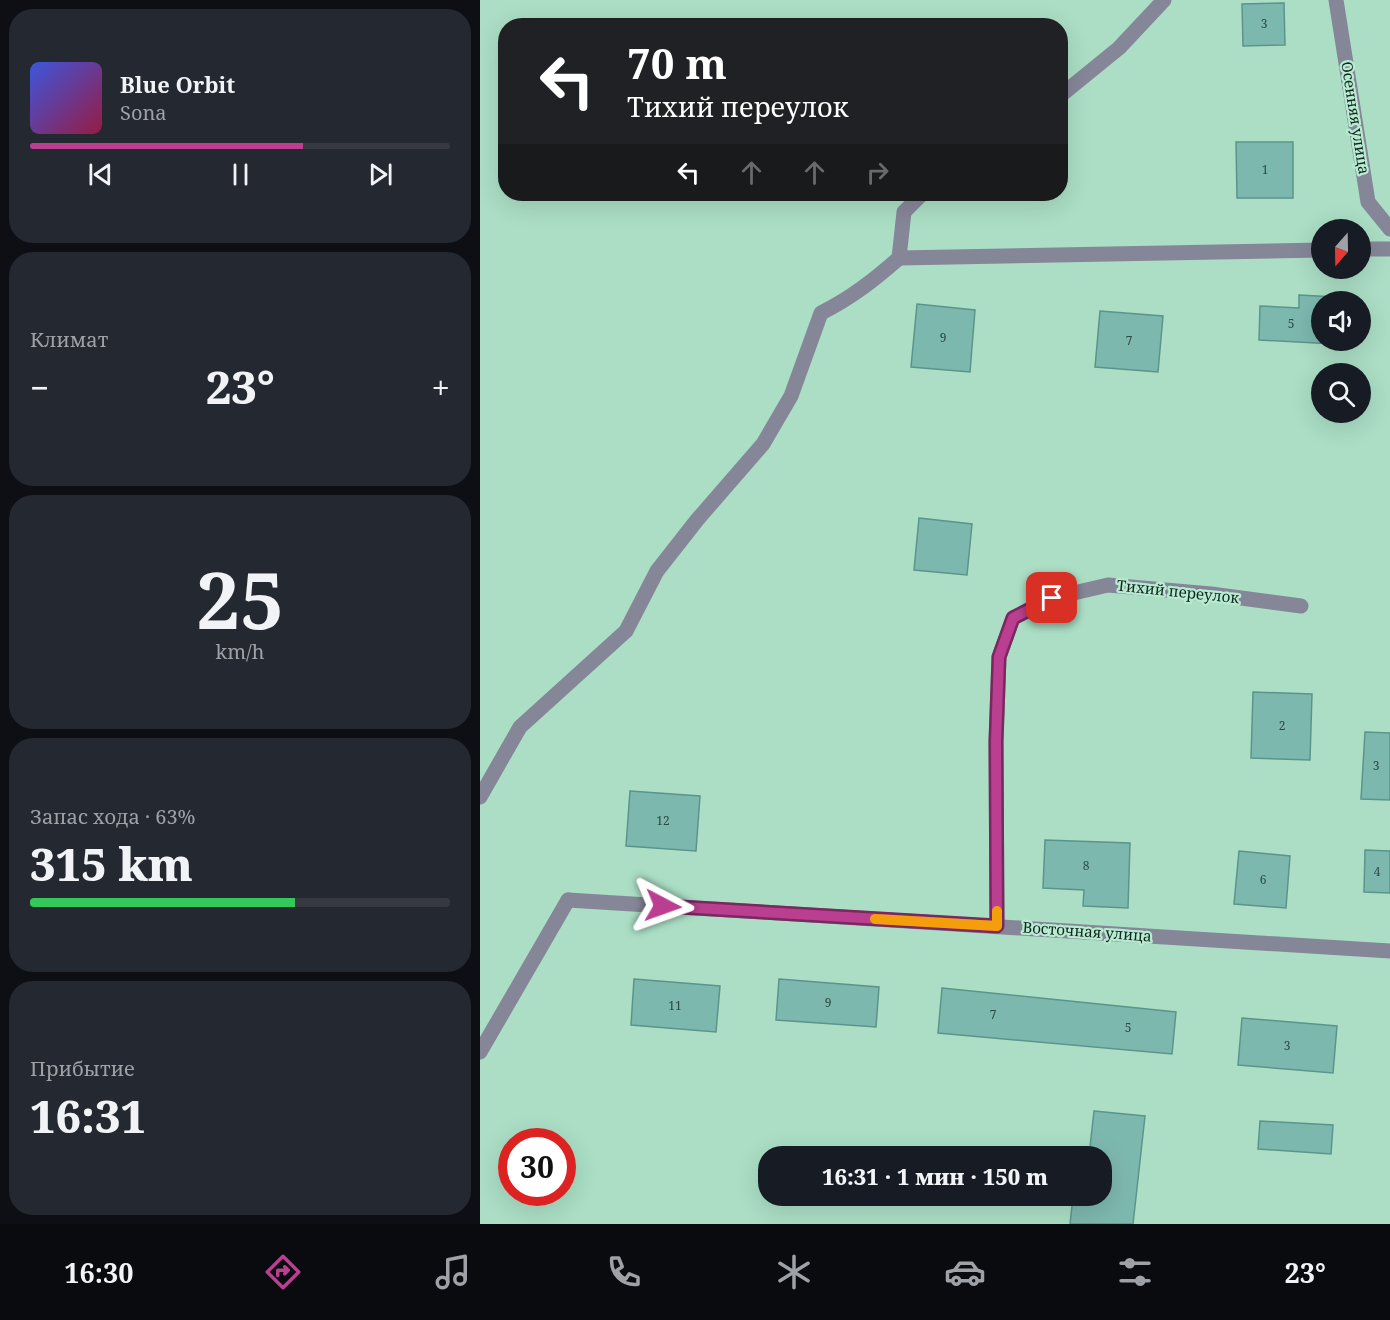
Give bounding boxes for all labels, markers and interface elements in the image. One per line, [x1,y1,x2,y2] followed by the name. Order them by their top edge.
[1261,15,1268,32] house number: 3
[627,34,727,91] text: 70 m
[528,42,606,120] icon: left
[1337,60,1375,176] street label: Осенняя улица
[120,69,235,99] text: Blue Orbit
[627,88,849,125] text: Тихий переулок
[120,99,167,126] text: Sona
[672,156,705,189] icon: left
[735,156,768,189] icon: ahead
[798,156,831,189] icon: ahead
[861,156,894,189] icon: right
[84,158,117,191] icon: previous
[224,158,257,191] icon: pause
[364,158,397,191] icon: next
[1262,161,1268,178] house number: 1
[1311,219,1371,279] north arrow
[1311,219,1371,423] map controls
[1311,291,1371,351] button: sound
[1288,315,1294,332] house number: 5
[30,326,108,353] text: Климат
[940,329,946,346] house number: 9
[1126,332,1133,349] house number: 7
[206,356,275,417] text: 23°
[1311,363,1371,423] button: search
[30,365,49,410] text: −
[432,365,450,410] text: +
[196,546,284,652] text: 25
[1026,572,1077,623] pin
[1116,575,1240,607] street label: Тихий переулок
[1035,581,1068,614] icon: arrive
[215,638,265,665] text: km/h
[1279,717,1285,734] house number: 2
[1373,757,1380,774] house number: 3
[30,803,195,830] text: Запас хода · 63%
[656,812,670,829] house number: 12
[30,833,193,894] text: 315 km
[1083,857,1090,874] house number: 8
[1374,863,1381,880] house number: 4
[1260,871,1267,888] house number: 6
[631,874,695,938] position arrow
[1022,917,1152,945] street label: Восточная улица
[825,994,831,1011] house number: 9
[668,997,682,1014] house number: 11
[990,1006,997,1023] house number: 7
[1125,1019,1131,1036] house number: 5
[1284,1037,1291,1054] house number: 3
[30,1055,135,1082] text: Прибытие
[30,1085,146,1146] text: 16:31
[498,1128,576,1206] speed limit sign: 30
[822,1161,1048,1191] text: 16:31 · 1 мин · 150 m
[262,1251,304,1293] icon: directions
[432,1251,474,1293] icon: music
[603,1251,645,1293] icon: phone
[773,1251,815,1293] icon: climate
[944,1251,986,1293] icon: car
[1114,1251,1156,1293] icon: filters
[64,1254,133,1291] text: 16:30
[1284,1254,1326,1291] text: 23°

